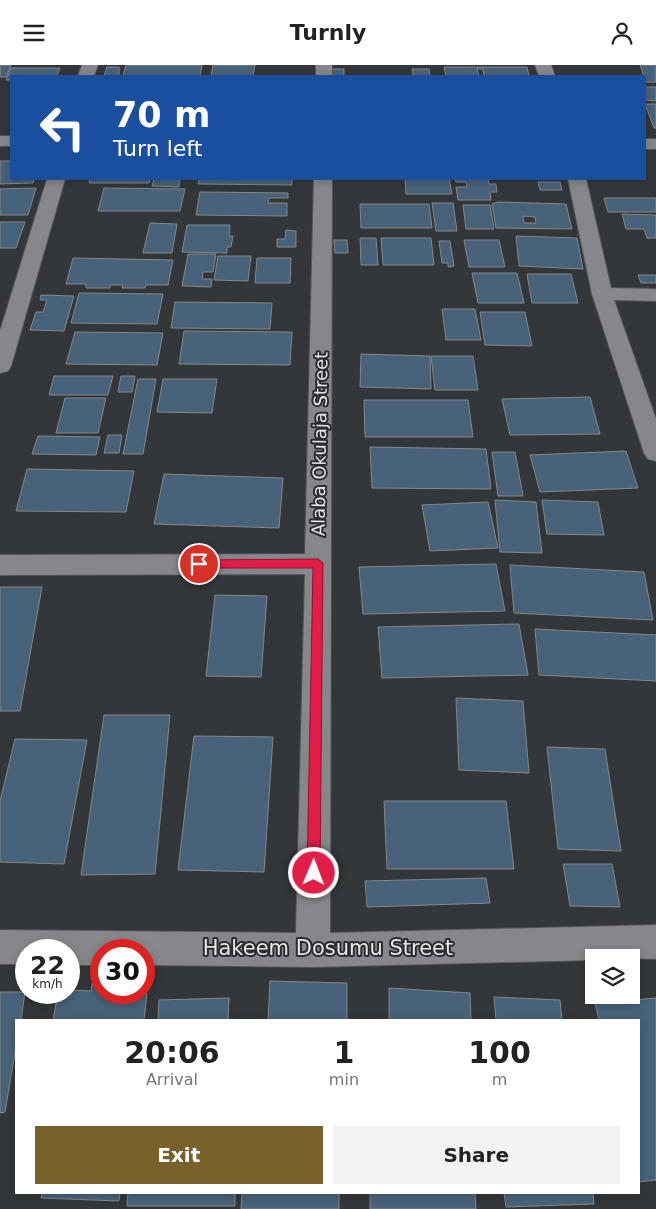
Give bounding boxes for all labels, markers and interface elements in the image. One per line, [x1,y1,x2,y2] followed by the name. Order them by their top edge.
[20,19,48,47] icon: menu
[608,19,636,47] icon: person
[290,20,366,45] text: Turnly
[30,95,95,160] icon: left
[113,95,210,135] text: 70 m
[113,136,202,161] text: Turn left
[307,352,332,536] street label: Alaba Okulaja Street
[178,543,220,585] pin
[185,550,213,578] icon: arrive
[287,846,339,898] position arrow
[203,936,453,960] street label: Hakeem Dosumu Street
[90,939,155,1004] speed limit sign: 30
[585,949,640,1004] map controls
[585,949,640,1004] button: layers
[30,951,65,980] text: 22
[32,977,63,991] text: km/h
[124,1035,220,1070] text: 20:06
[333,1035,354,1070] text: 1
[468,1035,531,1070] text: 100
[146,1070,198,1089] text: Arrival
[329,1070,359,1089] text: min
[492,1070,507,1089] text: m
[35,1126,323,1184] button: Exit
[333,1126,620,1184] button: Share

